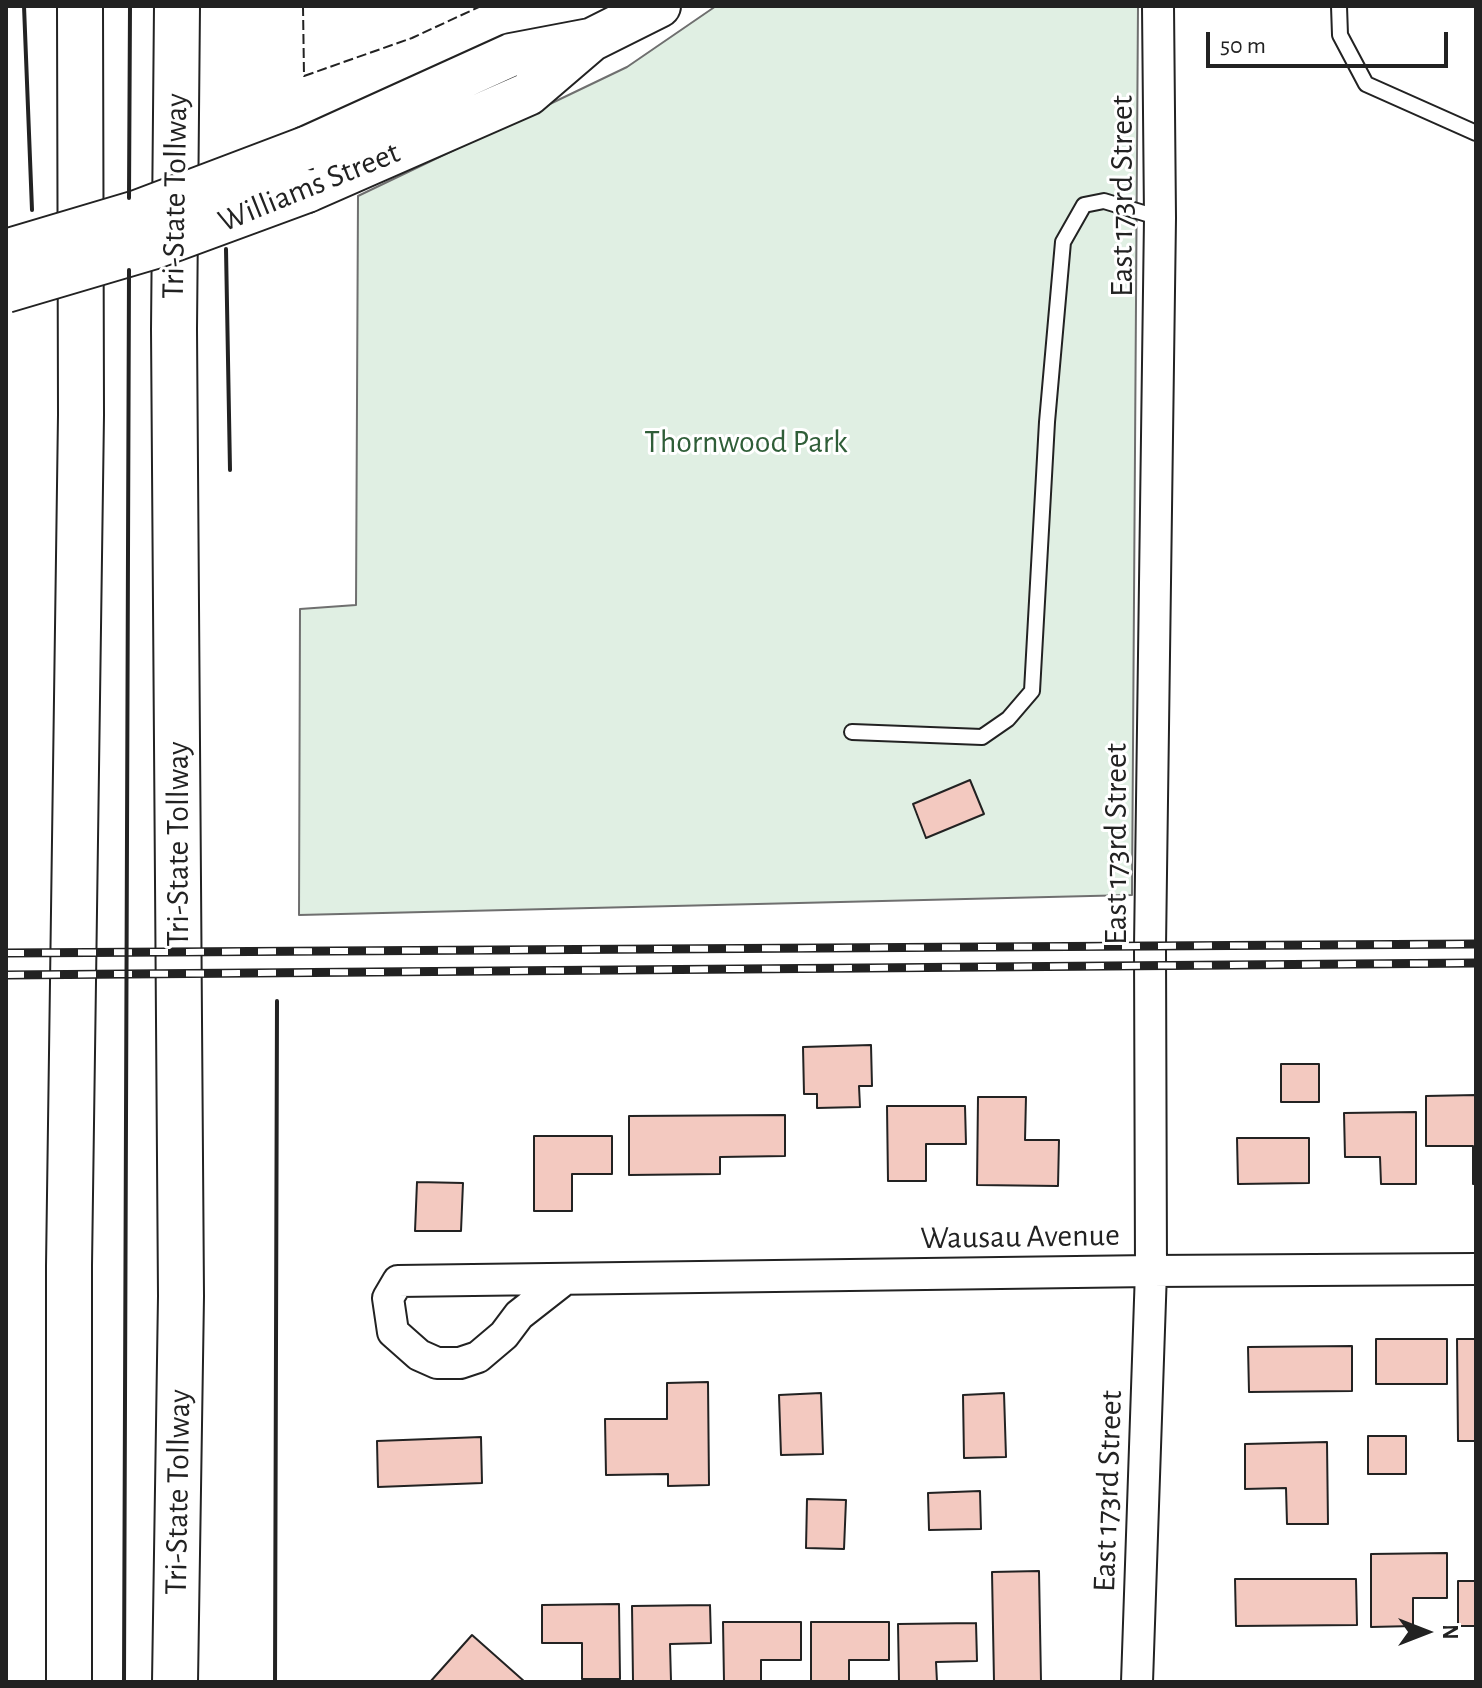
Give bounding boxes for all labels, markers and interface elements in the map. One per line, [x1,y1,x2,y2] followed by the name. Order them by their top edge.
[1210,16,1452,66] scale bar
[1220,34,1266,58] text: 50 m
[154,93,196,299] street label: Tri-State Tollway
[1103,95,1141,297] street label: East 173rd Street
[213,133,405,241] street label: Williams Street
[644,423,848,461] park label: Thornwood Park
[159,741,197,947] street label: Tri-State Tollway
[1097,743,1135,945] street label: East 173rd Street
[920,1216,1120,1258] street label: Wausau Avenue
[157,1389,199,1595] street label: Tri-State Tollway
[1085,1389,1131,1593] street label: East 173rd Street
[1386,1592,1466,1672] north arrow
[1439,1624,1461,1640] text: N

